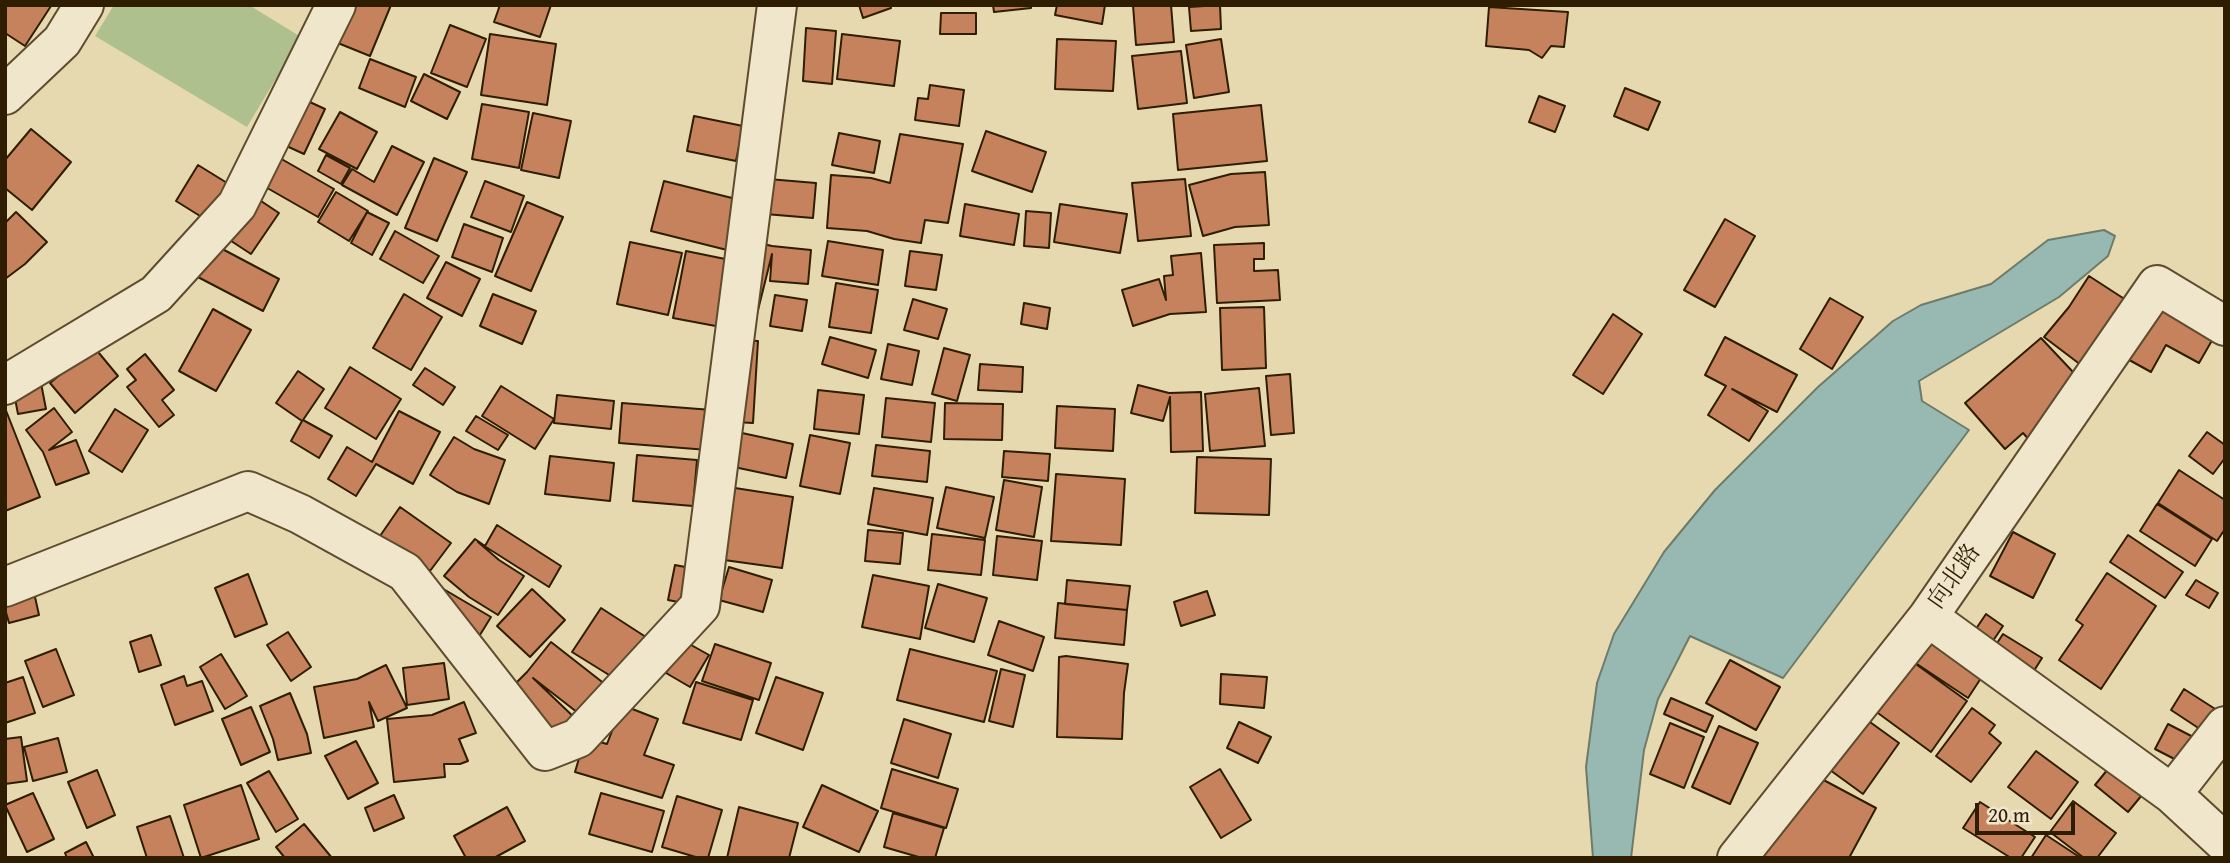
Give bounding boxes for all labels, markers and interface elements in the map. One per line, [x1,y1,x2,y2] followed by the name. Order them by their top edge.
[1923,539,1987,615] street label: 向北路
[1978,790,2078,834] scale bar
[1988,799,2030,830] text: 20 m

